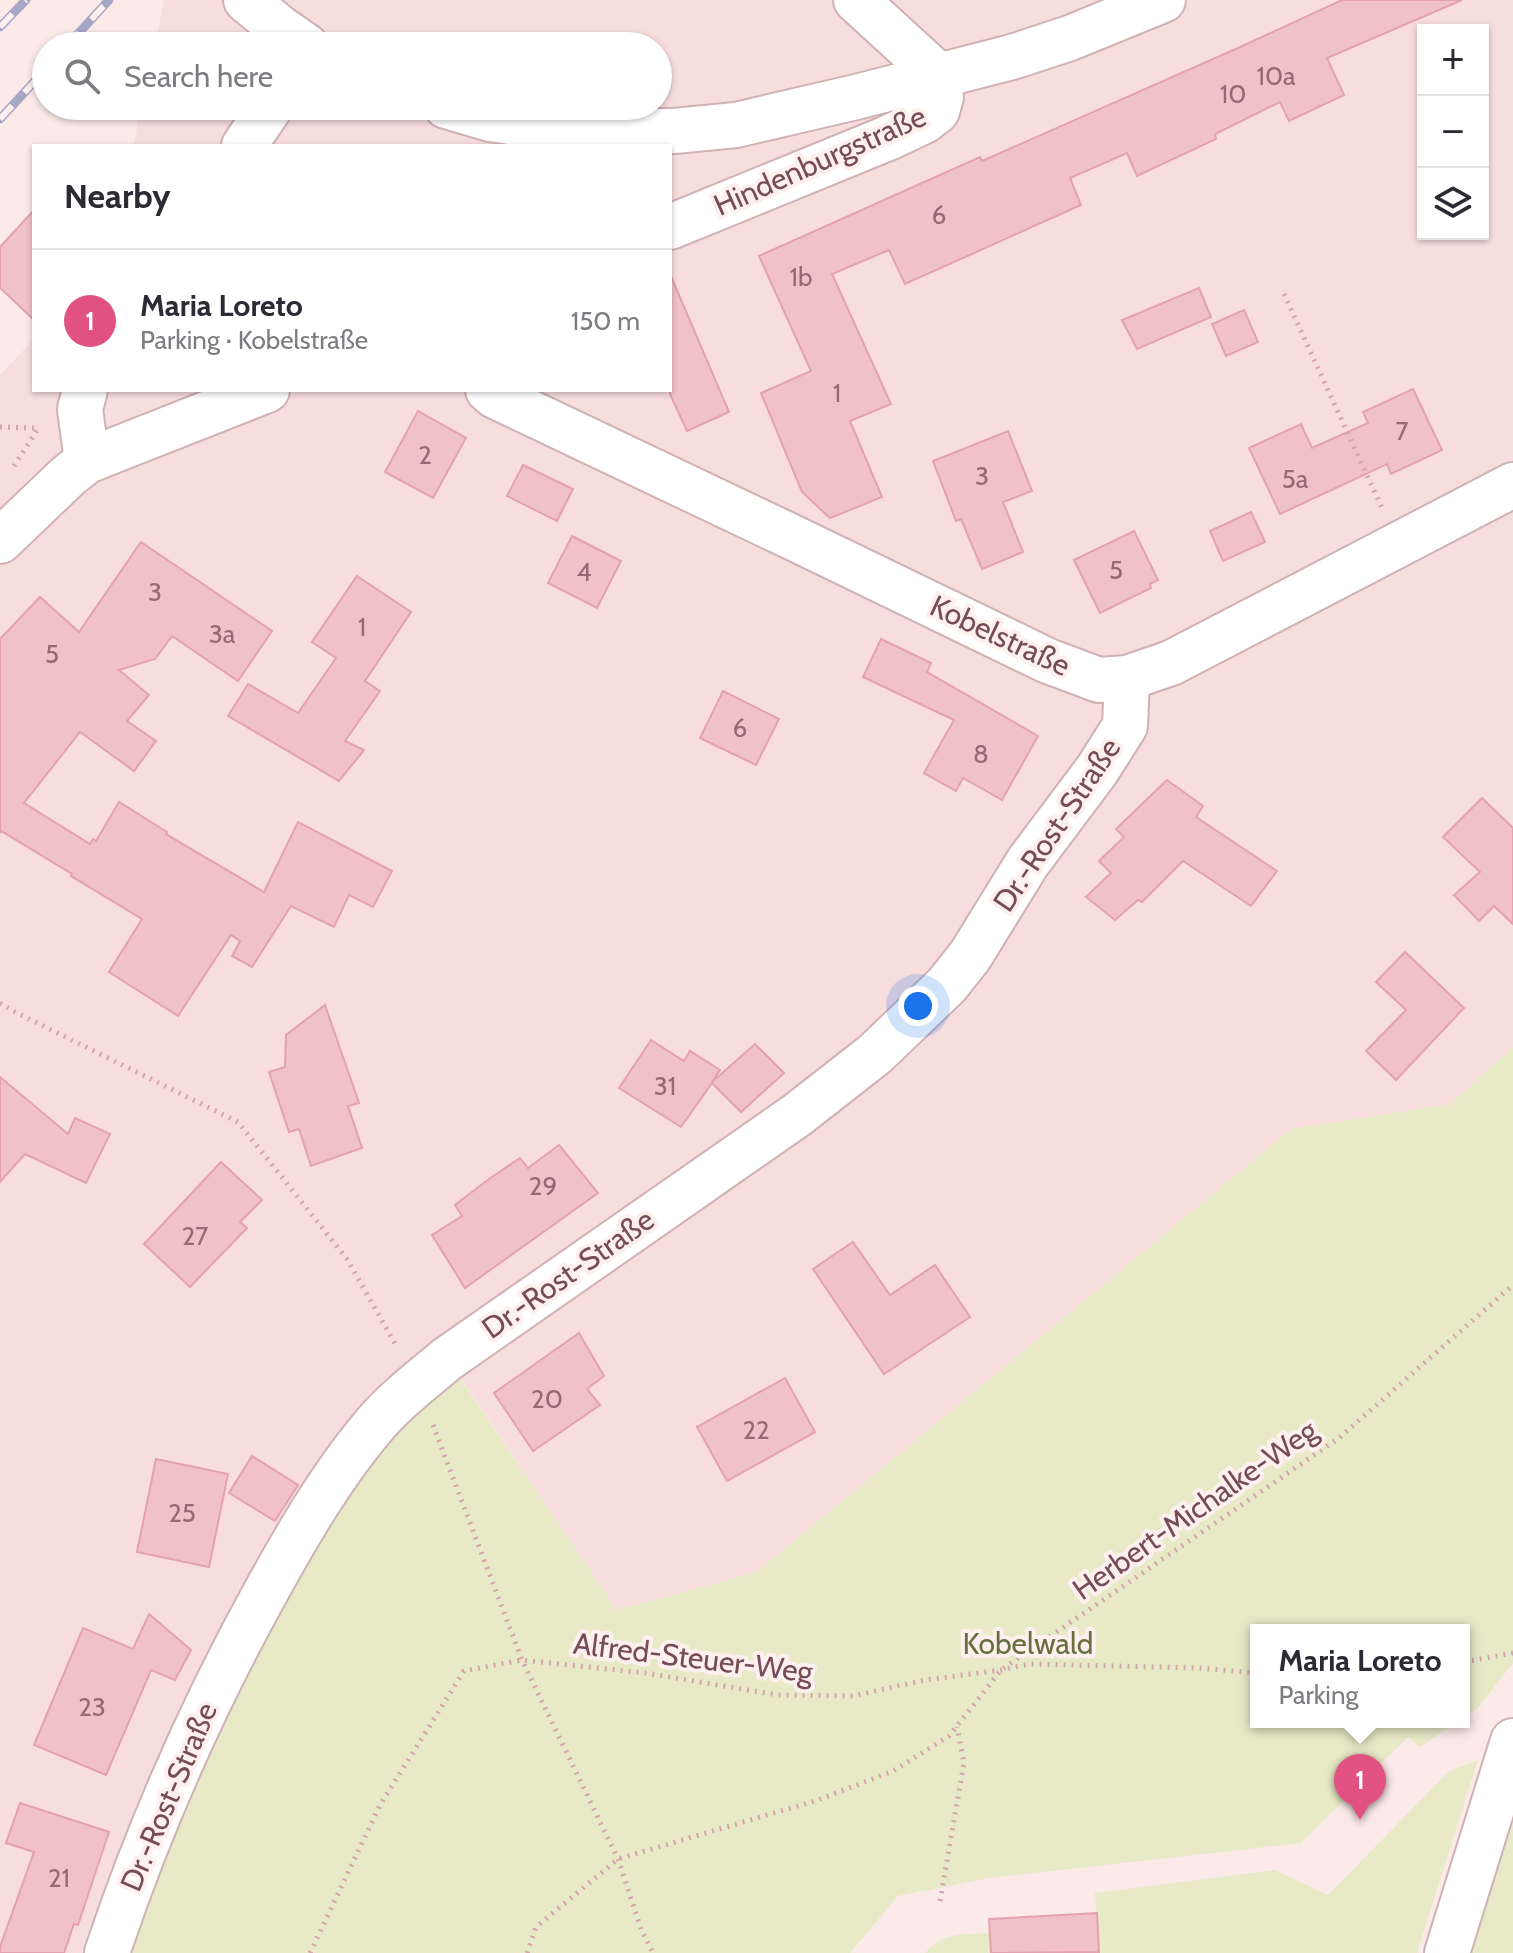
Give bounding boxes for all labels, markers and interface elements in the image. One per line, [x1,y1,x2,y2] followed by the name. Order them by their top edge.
[1417,24,1489,240] map controls
[1417,24,1489,96] button: +
[32,32,672,120] search box
[60,54,104,98] icon: search
[124,58,273,95] text: Search here
[1256,60,1296,92] house number: 10a
[1220,78,1246,110] house number: 10
[1417,96,1489,168] button: −
[708,97,932,224] street label: Hindenburgstraße
[1417,168,1489,240] button: layers
[64,175,171,217] text: Nearby
[932,199,946,231] house number: 6
[790,261,812,293] house number: 1b
[140,287,303,324] text: Maria Loreto
[85,305,95,337] text: 1
[571,305,640,337] text: 150 m
[140,324,368,356] text: Parking · Kobelstraße
[833,377,841,409] house number: 1
[1395,415,1409,447] house number: 7
[418,439,432,471] house number: 2
[975,460,989,492] house number: 3
[1282,463,1309,495] house number: 5a
[1109,554,1123,586] house number: 5
[576,556,592,588] house number: 4
[148,576,162,608] house number: 3
[924,587,1076,684] street label: Kobelstraße
[358,611,366,643] house number: 1
[209,618,236,650] house number: 3a
[45,638,59,670] house number: 5
[733,712,747,744] house number: 6
[985,731,1128,919] street label: Dr.-Rost-Straße
[973,738,989,770] house number: 8
[898,986,938,1026] your location
[654,1070,676,1102] house number: 31
[529,1170,557,1202] house number: 29
[475,1201,661,1347] street label: Dr.-Rost-Straße
[182,1220,208,1252] house number: 27
[531,1383,563,1415] house number: 20
[1065,1411,1325,1608] street label: Herbert-Michalke-Weg
[742,1414,770,1446] house number: 22
[168,1497,196,1529] house number: 25
[571,1624,816,1691] street label: Alfred-Steuer-Weg
[1250,1624,1470,1728] popup
[962,1625,1094,1662] park label: Kobelwald
[1279,1642,1441,1679] text: Maria Loreto
[1279,1679,1358,1711] text: Parking
[78,1691,106,1723] house number: 23
[112,1697,225,1897] street label: Dr.-Rost-Straße
[1334,1754,1386,1820] pin: 1
[48,1862,70,1894] house number: 21

